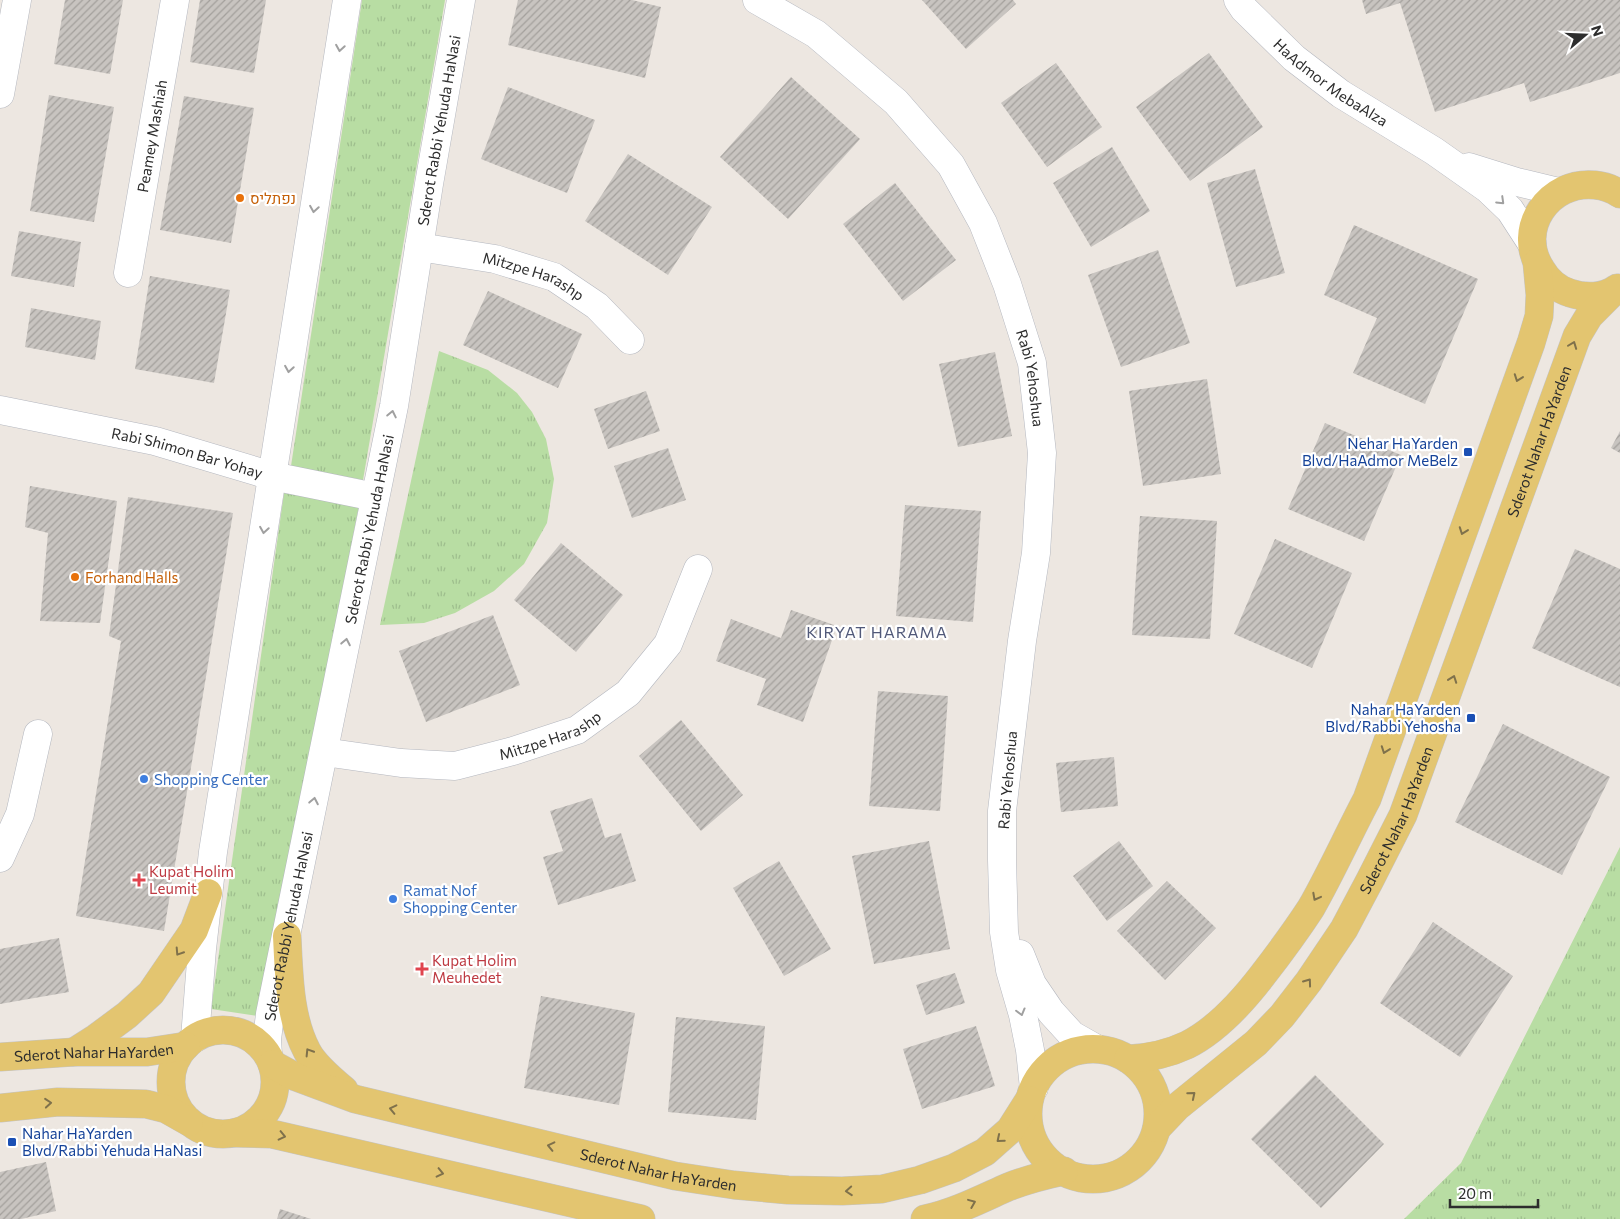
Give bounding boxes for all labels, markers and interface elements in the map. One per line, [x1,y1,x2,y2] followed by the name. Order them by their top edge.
[1560,10,1610,60] north arrow
[1588,23,1608,38] text: N
[414,34,464,227] street label: Sderot Rabbi Yehuda HaNasi
[1270,34,1391,130] street label: HaAdmor MebaAlza
[335,44,345,53] one-way arrow
[133,78,170,194] street label: Peamey Mashiah
[250,189,296,207] place label: נפתליס
[234,192,246,204] marker: נפתליס
[1495,195,1504,204] one-way arrow
[310,204,320,213] one-way arrow
[481,248,588,304] street label: Mitzpe Harashp
[1013,327,1048,428] street label: Rabi Yehoshua
[1567,341,1577,350] one-way arrow
[1503,363,1574,519] street label: Sderot Nahar HaYarden
[284,366,295,374] one-way arrow
[1514,374,1524,382] one-way arrow
[387,410,397,418] one-way arrow
[110,424,265,482] street label: Rabi Shimon Bar Yohay
[341,433,397,626] street label: Sderot Rabbi Yehuda HaNasi
[1302,434,1458,469] place label: Nehar HaYarden Blvd/HaAdmor MeBelz
[1462,446,1474,458] marker: Nehar HaYarden Blvd/HaAdmor MeBelz
[259,525,269,534] one-way arrow
[1459,527,1469,535] one-way arrow
[85,568,179,586] place label: Forhand Halls
[69,571,81,583] marker: Forhand Halls
[806,622,948,641] district label: KIRYAT HARAMA
[340,637,351,646] one-way arrow
[1447,675,1457,684] one-way arrow
[1325,700,1461,735] place label: Nahar HaYarden Blvd/Rabbi Yehosha
[497,707,604,763] street label: Mitzpe Harashp
[1465,712,1477,724] marker: Nahar HaYarden Blvd/Rabbi Yehosha
[994,730,1020,830] street label: Rabi Yehoshua
[1355,744,1436,897] street label: Sderot Nahar HaYarden
[1381,745,1391,754] one-way arrow
[154,770,268,788] place label: Shopping Center
[138,773,150,785] marker: Shopping Center
[308,797,319,806] one-way arrow
[260,830,316,1022] street label: Sderot Rabbi Yehuda HaNasi
[149,862,234,897] place label: Kupat Holim Leumit
[133,874,145,886] marker: Kupat Holim Leumit
[403,881,517,916] place label: Ramat Nof Shopping Center
[1312,892,1322,901] one-way arrow
[387,893,399,905] marker: Ramat Nof Shopping Center
[176,947,186,956] one-way arrow
[432,951,517,986] place label: Kupat Holim Meuhedet
[416,963,428,975] marker: Kupat Holim Meuhedet
[1302,978,1311,988] one-way arrow
[1016,1007,1026,1015] one-way arrow
[13,1039,175,1065] street label: Sderot Nahar HaYarden
[306,1049,315,1058] one-way arrow
[1186,1091,1195,1100] one-way arrow
[45,1098,53,1109] one-way arrow
[390,1104,398,1114] one-way arrow
[22,1124,202,1159] place label: Nahar HaYarden Blvd/Rabbi Yehuda HaNasi
[277,1130,286,1141] one-way arrow
[997,1133,1006,1142] one-way arrow
[6,1136,18,1148] marker: Nahar HaYarden Blvd/Rabbi Yehuda HaNasi
[547,1141,556,1152] one-way arrow
[578,1144,738,1194] street label: Sderot Nahar HaYarden
[436,1167,445,1178] one-way arrow
[1450,1176,1538,1208] scale bar
[1458,1184,1492,1202] text: 20 m
[845,1185,853,1196] one-way arrow
[967,1199,975,1209] one-way arrow

